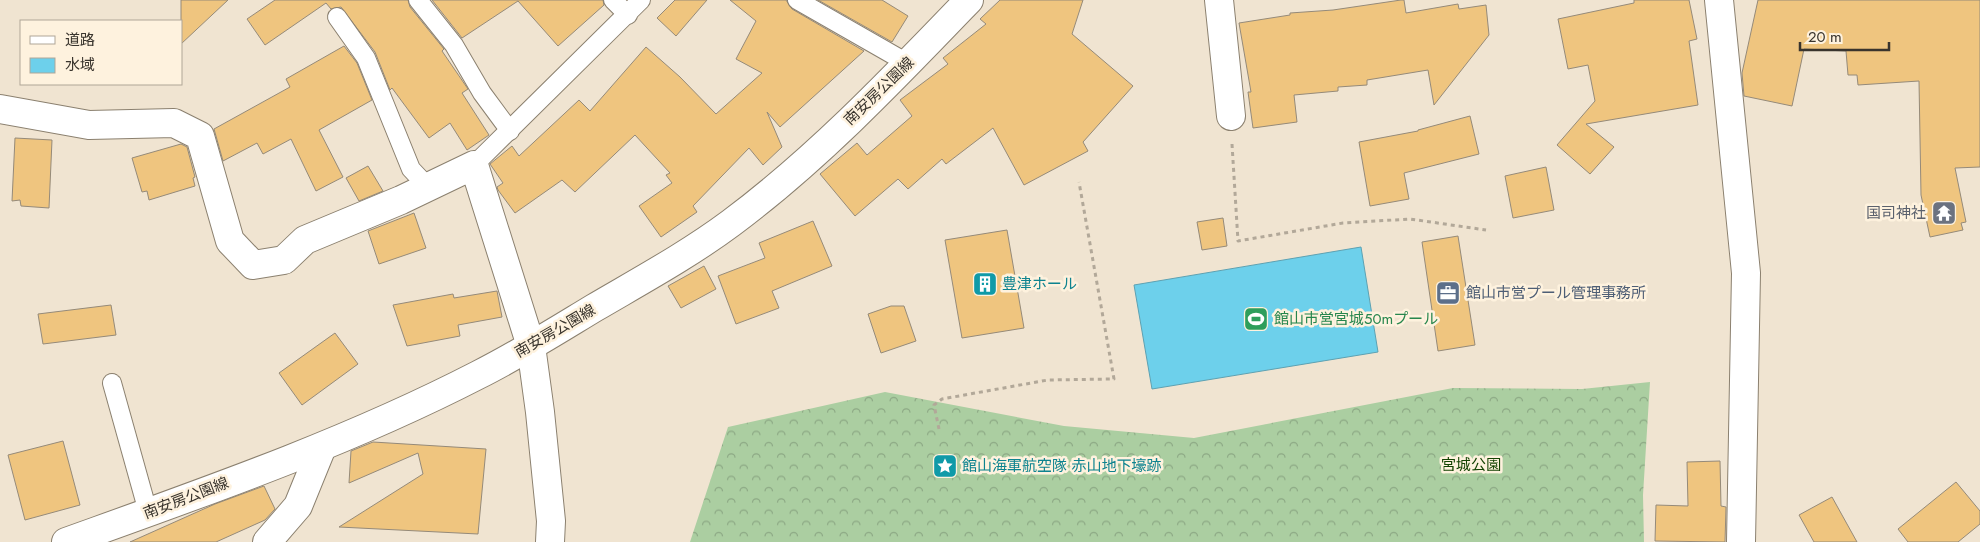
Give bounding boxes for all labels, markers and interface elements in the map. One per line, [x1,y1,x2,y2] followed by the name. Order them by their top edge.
[20,20,182,85] legend
[1800,20,1889,52] scale bar
[1808,26,1842,48] text: 20 m
[65,29,95,51] text: 道路
[839,52,919,130] street label: 南安房公園線
[65,54,95,76] text: 水域
[1931,200,1957,226] temple icon: 国司神社
[1866,202,1926,224] place label: 国司神社
[972,271,998,297] building icon: 豊津ホール
[1002,273,1077,295] place label: 豊津ホール
[1435,280,1461,306] office icon: 館山市営プール管理事務所
[1466,282,1646,304] place label: 館山市営プール管理事務所
[511,299,599,363] street label: 南安房公園線
[1243,306,1269,332] sports icon: 館山市営宮城50mプール
[1274,308,1438,330] place label: 館山市営宮城50mプール
[932,453,958,479] place icon: 館山海軍航空隊 赤山地下壕跡
[1441,454,1501,476] park label: 宮城公園
[962,455,1162,477] place label: 館山海軍航空隊 赤山地下壕跡
[140,472,232,524] street label: 南安房公園線

